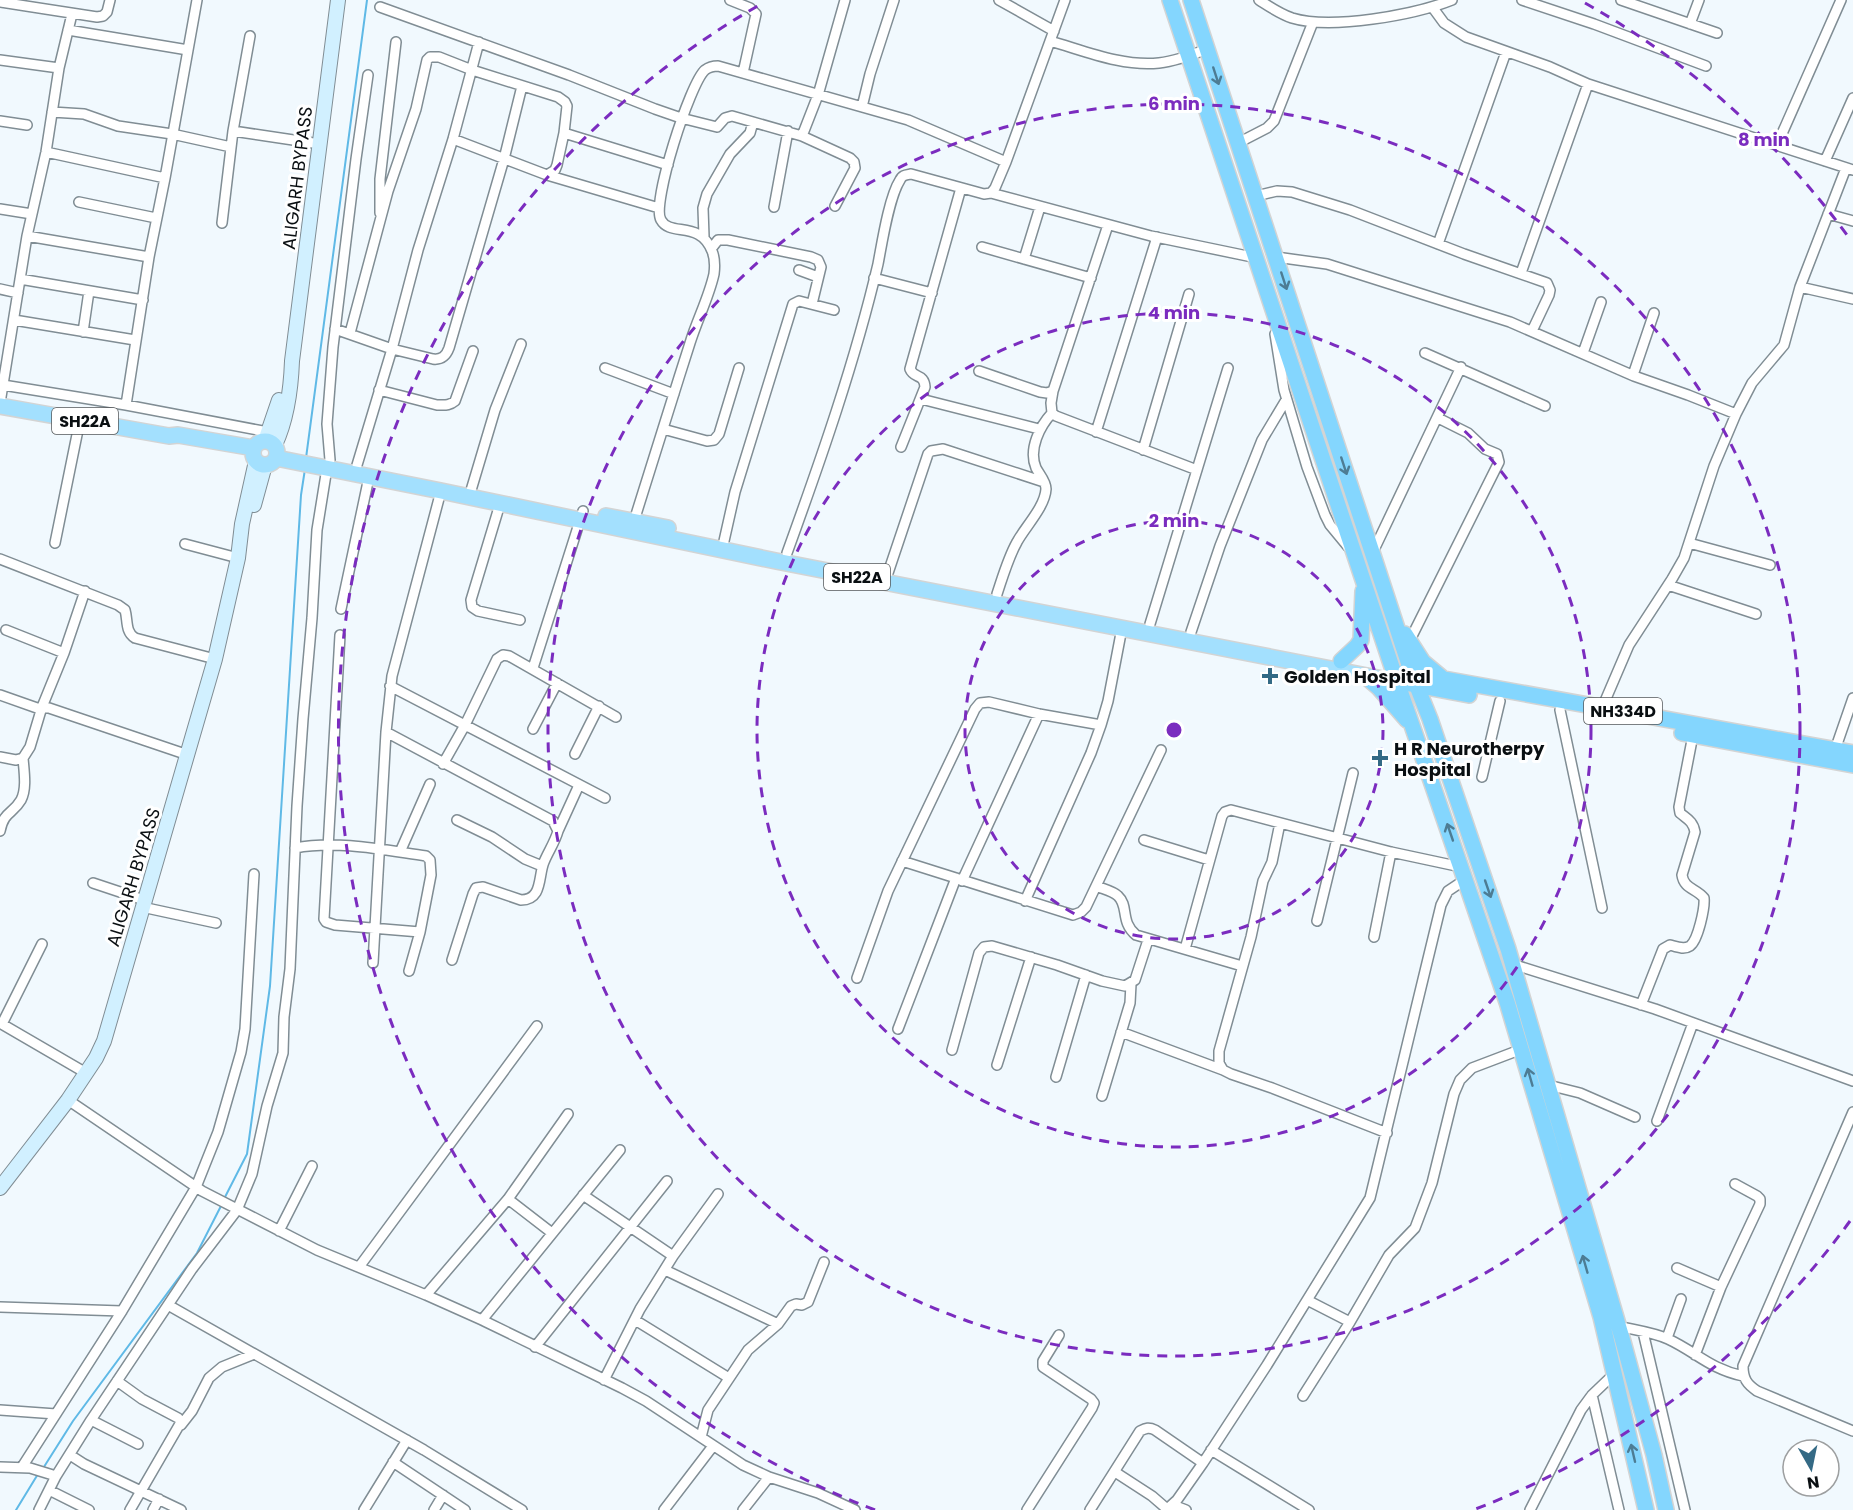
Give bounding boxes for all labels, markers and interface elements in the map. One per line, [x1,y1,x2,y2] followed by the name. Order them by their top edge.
[1212,66,1223,84] one-way arrow
[1148,91,1200,116] text: 6 min
[276,105,318,251] street label: ALIGARH BYPASS
[1738,127,1790,152] text: 8 min
[1279,271,1290,290] one-way arrow
[1148,300,1200,325] text: 4 min
[52,408,118,434] road number: SH22A
[1339,456,1350,475] one-way arrow
[1149,508,1199,533] text: 2 min
[824,564,890,590] road number: SH22A
[1284,664,1431,689] place label: Golden Hospital
[1261,667,1279,685] marker: Golden Hospital
[1584,698,1662,724] road number: NH334D
[1164,720,1184,740] centre of rings
[1394,736,1545,782] place label: H R Neurotherpy Hospital
[1371,749,1389,767] marker: H R Neurotherpy Hospital
[100,805,166,949] street label: ALIGARH BYPASS
[1443,823,1454,842] one-way arrow
[1483,879,1494,898] one-way arrow
[1524,1068,1535,1087] one-way arrow
[1579,1255,1590,1274] one-way arrow
[1781,1438,1841,1498] north arrow
[1627,1444,1639,1463] one-way arrow
[1806,1470,1821,1495] text: N

